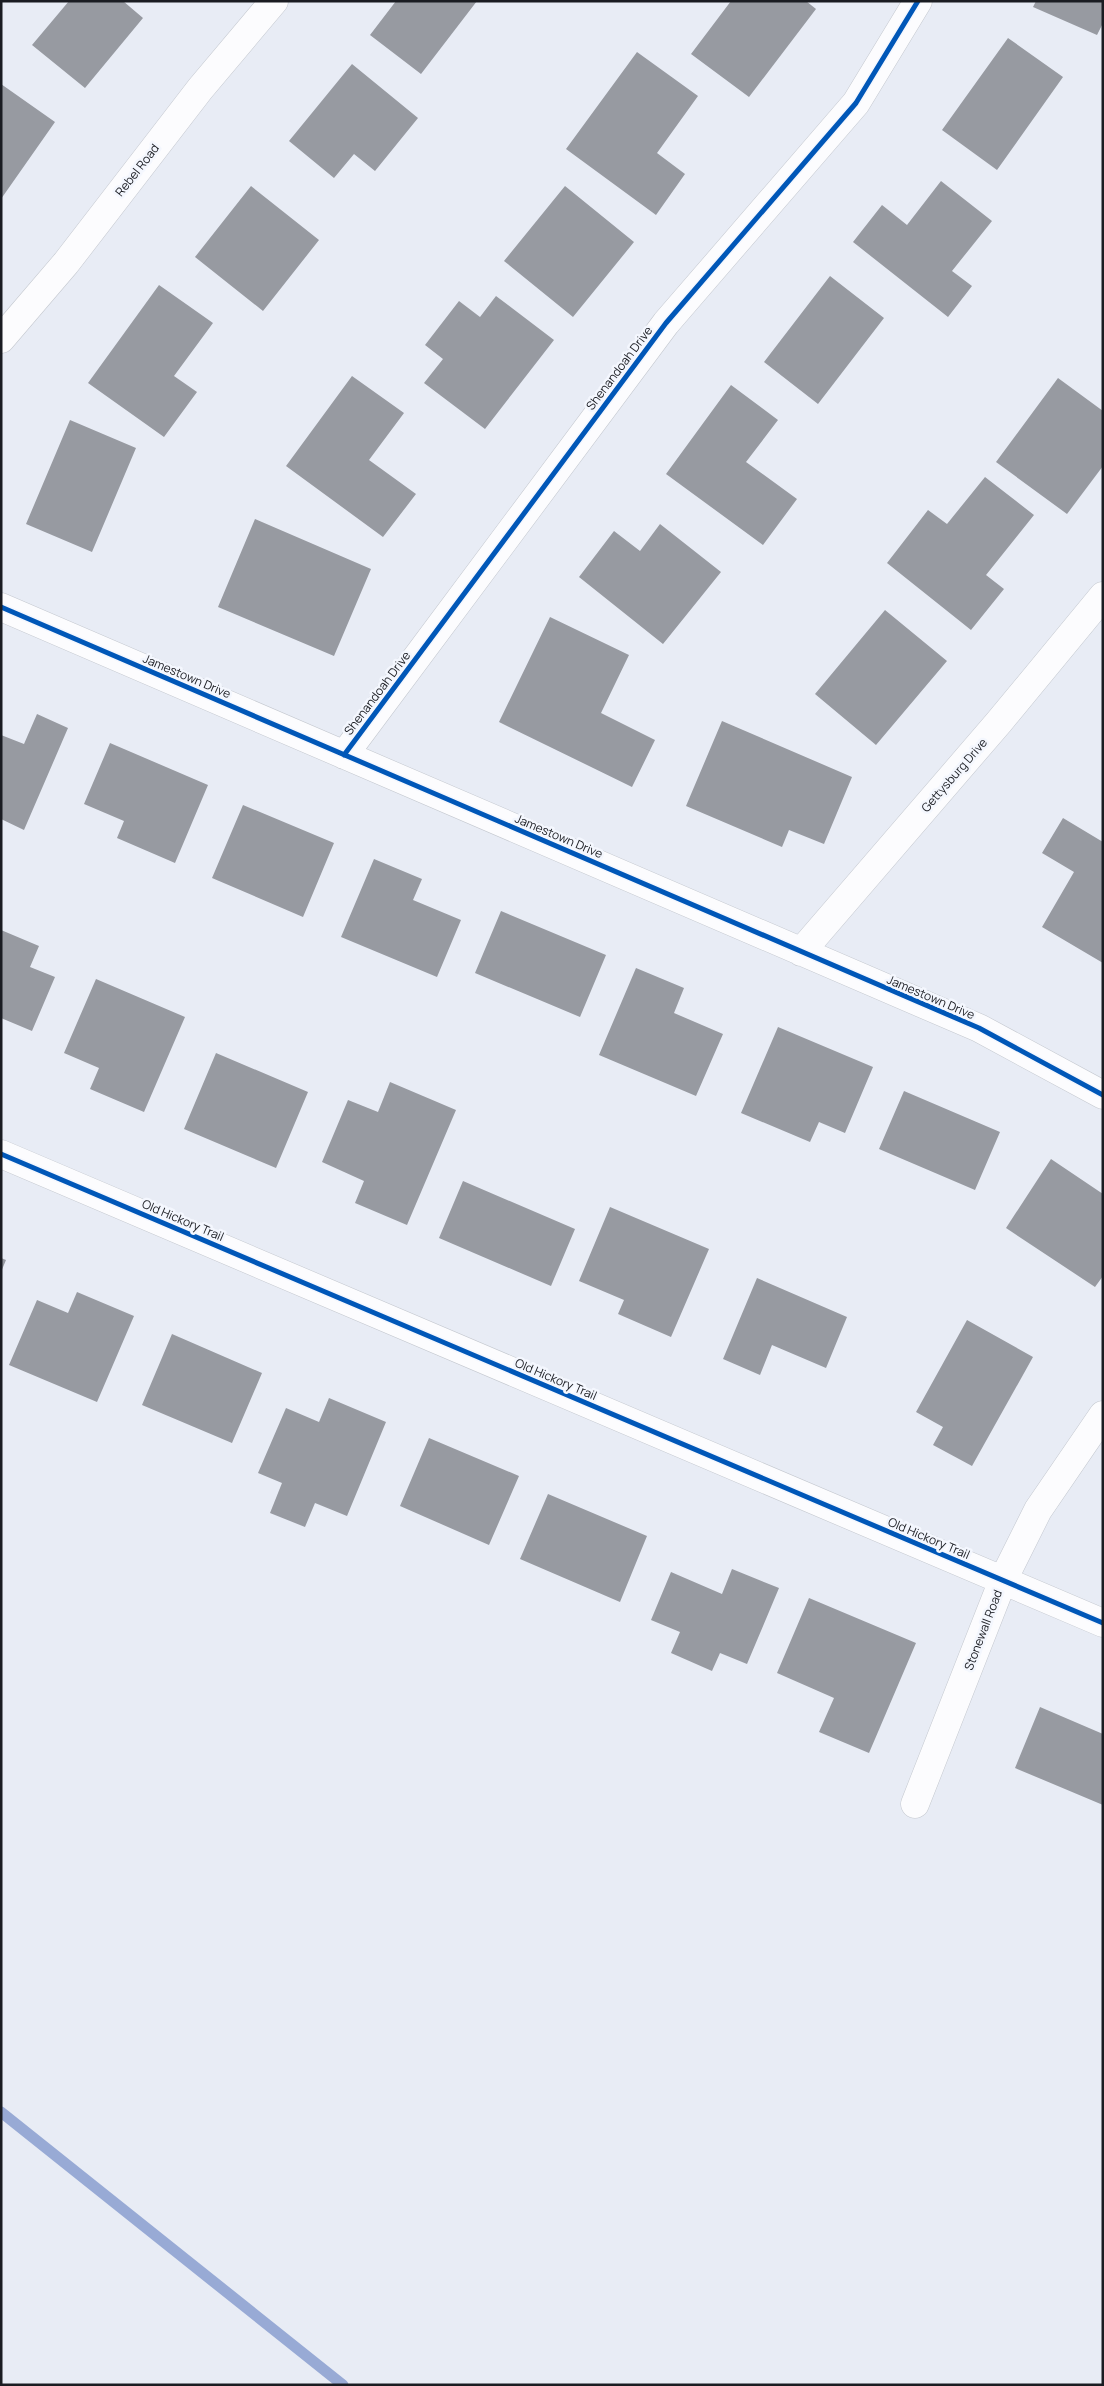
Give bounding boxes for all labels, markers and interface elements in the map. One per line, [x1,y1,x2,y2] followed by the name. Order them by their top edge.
[111,140,163,200] street label: Rebel Road
[582,323,656,413] street label: Shenandoah Drive
[340,648,414,738] street label: Shenandoah Drive
[140,650,234,702] street label: Jamestown Drive
[917,734,991,816] street label: Gettysburg Drive
[512,810,606,862] street label: Jamestown Drive
[884,971,978,1023] street label: Jamestown Drive
[139,1195,227,1245] street label: Old Hickory Trail
[512,1354,600,1404] street label: Old Hickory Trail
[885,1513,973,1563] street label: Old Hickory Trail
[960,1587,1006,1673] street label: Stonewall Road

